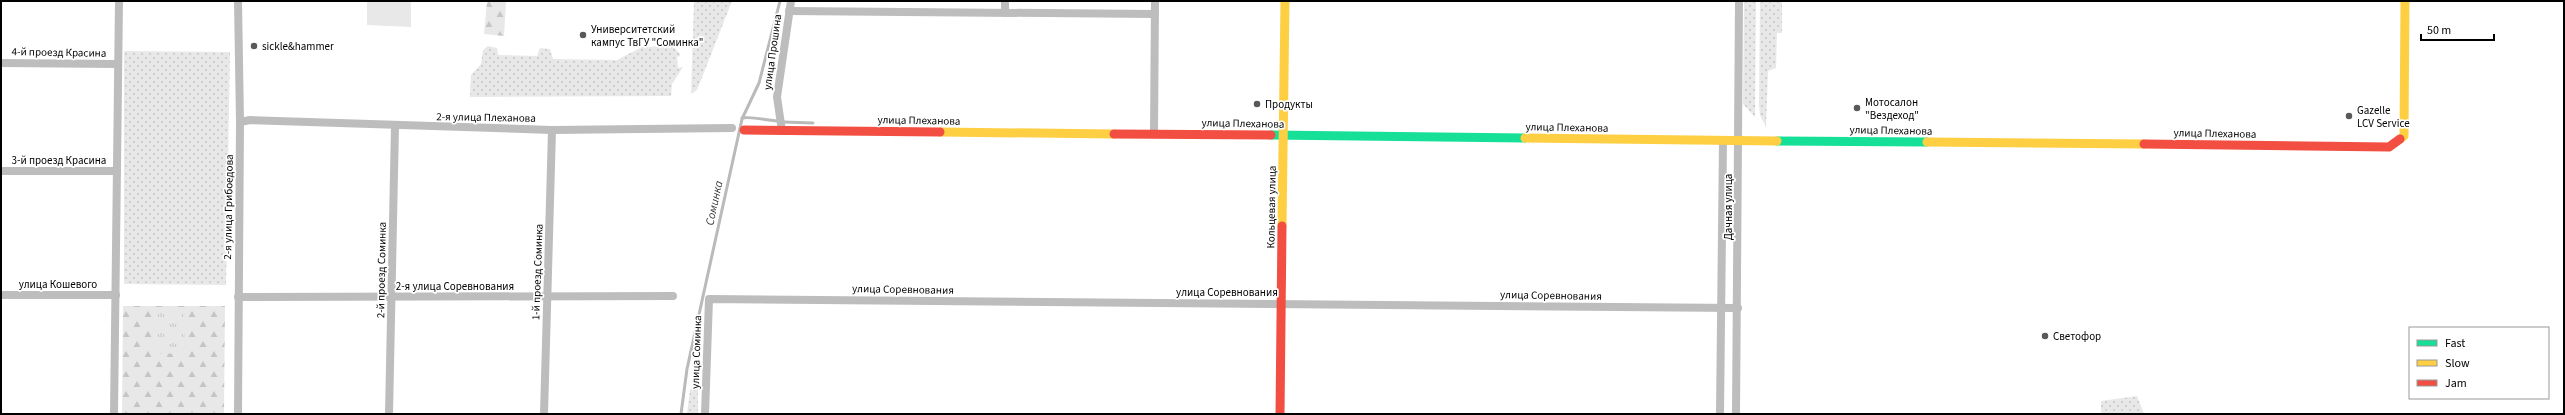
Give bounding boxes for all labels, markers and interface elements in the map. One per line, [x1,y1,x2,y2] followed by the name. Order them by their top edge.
[760,13,785,91] street label: улица Прошина
[2421,16,2494,42] scale bar
[591,22,703,50] place label: Университетский кампус ТвГУ "Соминка"
[2427,22,2451,39] text: 50 m
[578,30,588,40] marker: Университетский кампус ТвГУ "Соминка"
[262,39,334,54] place label: sickle&hammer
[249,41,259,51] marker: sickle&hammer
[11,44,107,61] street label: 4-й проезд Красина
[1865,95,1919,123] place label: Мотосалон "Вездеход"
[1265,97,1313,112] place label: Продукты
[1252,99,1262,109] marker: Продукты
[1852,103,1862,113] marker: Мотосалон "Вездеход"
[2357,103,2410,131] place label: Gazelle LCV Service
[436,109,536,126] street label: 2-я улица Плеханова
[2344,111,2354,121] marker: Gazelle LCV Service
[877,112,961,129] street label: улица Плеханова
[1201,115,1285,132] street label: улица Плеханова
[1525,119,1609,136] street label: улица Плеханова
[1849,122,1933,139] street label: улица Плеханова
[2173,125,2257,142] street label: улица Плеханова
[12,153,106,168] street label: 3-й проезд Красина
[220,154,237,260] street label: 2-я улица Грибоедова
[1263,165,1280,249] street label: Кольцевая улица
[1721,174,1736,240] street label: Дачная улица
[701,179,728,227] water label: Соминка
[373,222,390,318] street label: 2-й проезд Соминка
[528,224,547,320] street label: 1-й проезд Соминка
[19,277,97,292] street label: улица Кошевого
[396,279,514,294] street label: 2-я улица Соревнования
[852,281,954,298] street label: улица Соревнования
[1176,285,1278,300] street label: улица Соревнования
[1500,287,1602,304] street label: улица Соревнования
[688,315,705,389] street label: улица Соминка
[2409,327,2549,399] legend
[2053,329,2101,344] place label: Светофор
[2040,331,2050,341] marker: Светофор
[2445,335,2465,352] text: Fast
[2445,355,2470,372] text: Slow
[2445,375,2467,392] text: Jam

